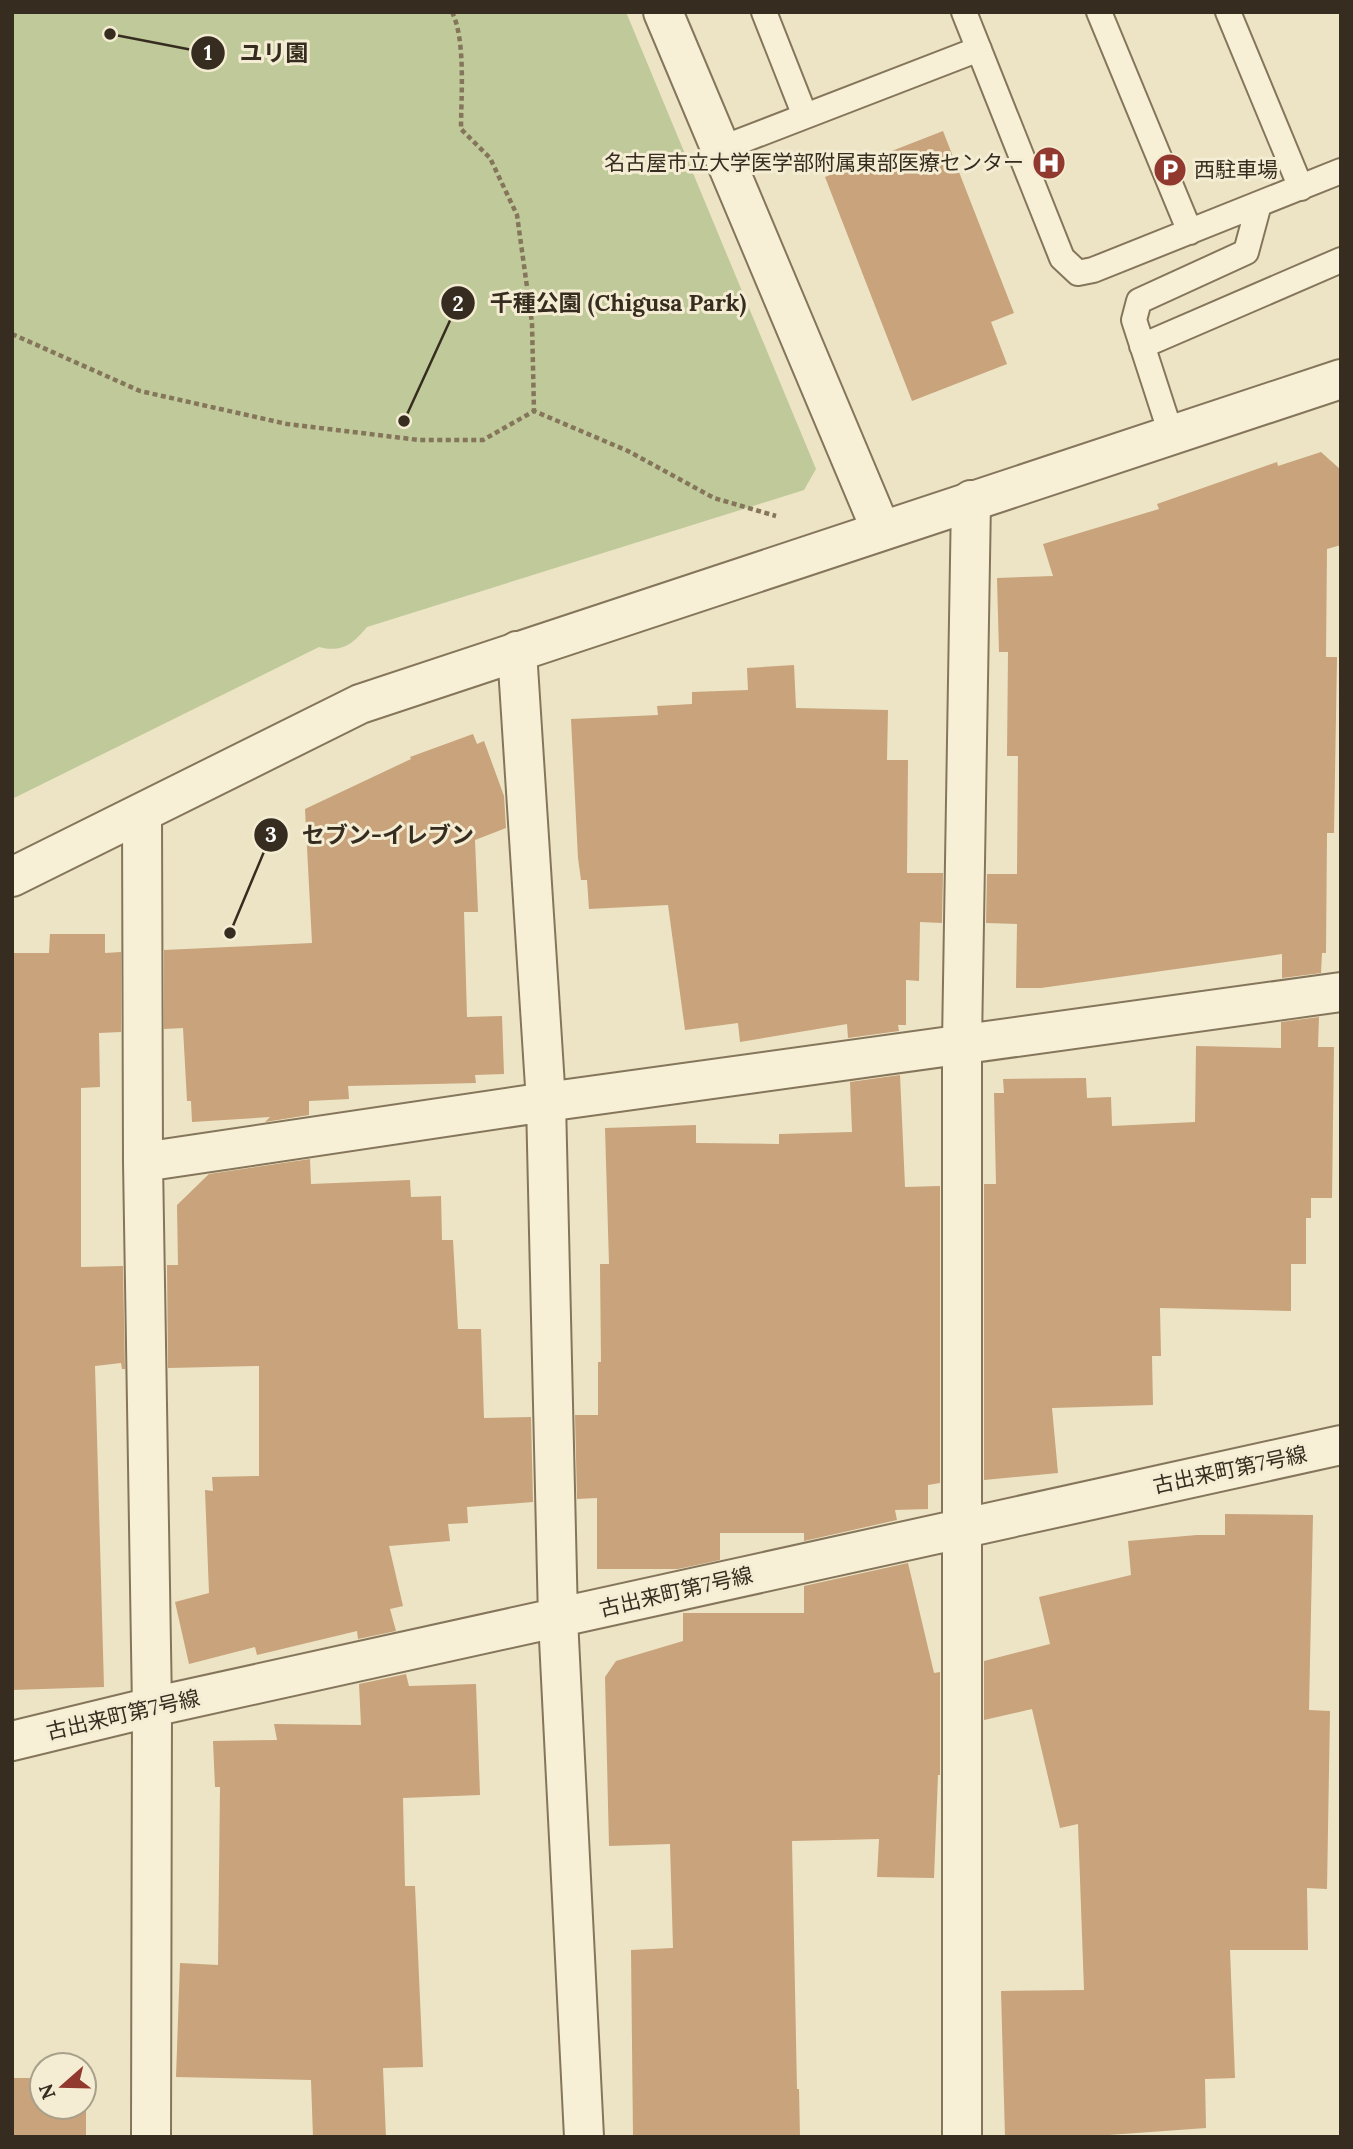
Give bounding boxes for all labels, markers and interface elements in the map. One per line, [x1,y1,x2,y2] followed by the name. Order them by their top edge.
[191,31,323,75] callout: ユリ園
[240,38,309,67] text: ユリ園
[204,39,212,66] text: 1
[1030,144,1068,182] hospital icon: 名古屋市立大学医学部附属東部医療センター
[604,149,1024,176] place label: 名古屋市立大学医学部附属東部医療センター
[1151,151,1189,189] parking icon: 西駐車場
[1194,156,1278,183] place label: 西駐車場
[441,281,760,325] callout: 千種公園 (Chigusa Park)
[490,288,746,318] text: 千種公園 (Chigusa Park)
[452,290,464,317] text: 2
[253,813,488,857] callout: セブン-イレブン
[302,820,474,849] text: セブン-イレブン
[265,821,277,848] text: 3
[1150,1440,1309,1499] street label: 古出来町第7号線
[597,1561,755,1622] street label: 古出来町第7号線
[44,1684,202,1745] street label: 古出来町第7号線
[28,2051,98,2121] north arrow
[33,2081,61,2103] text: N

